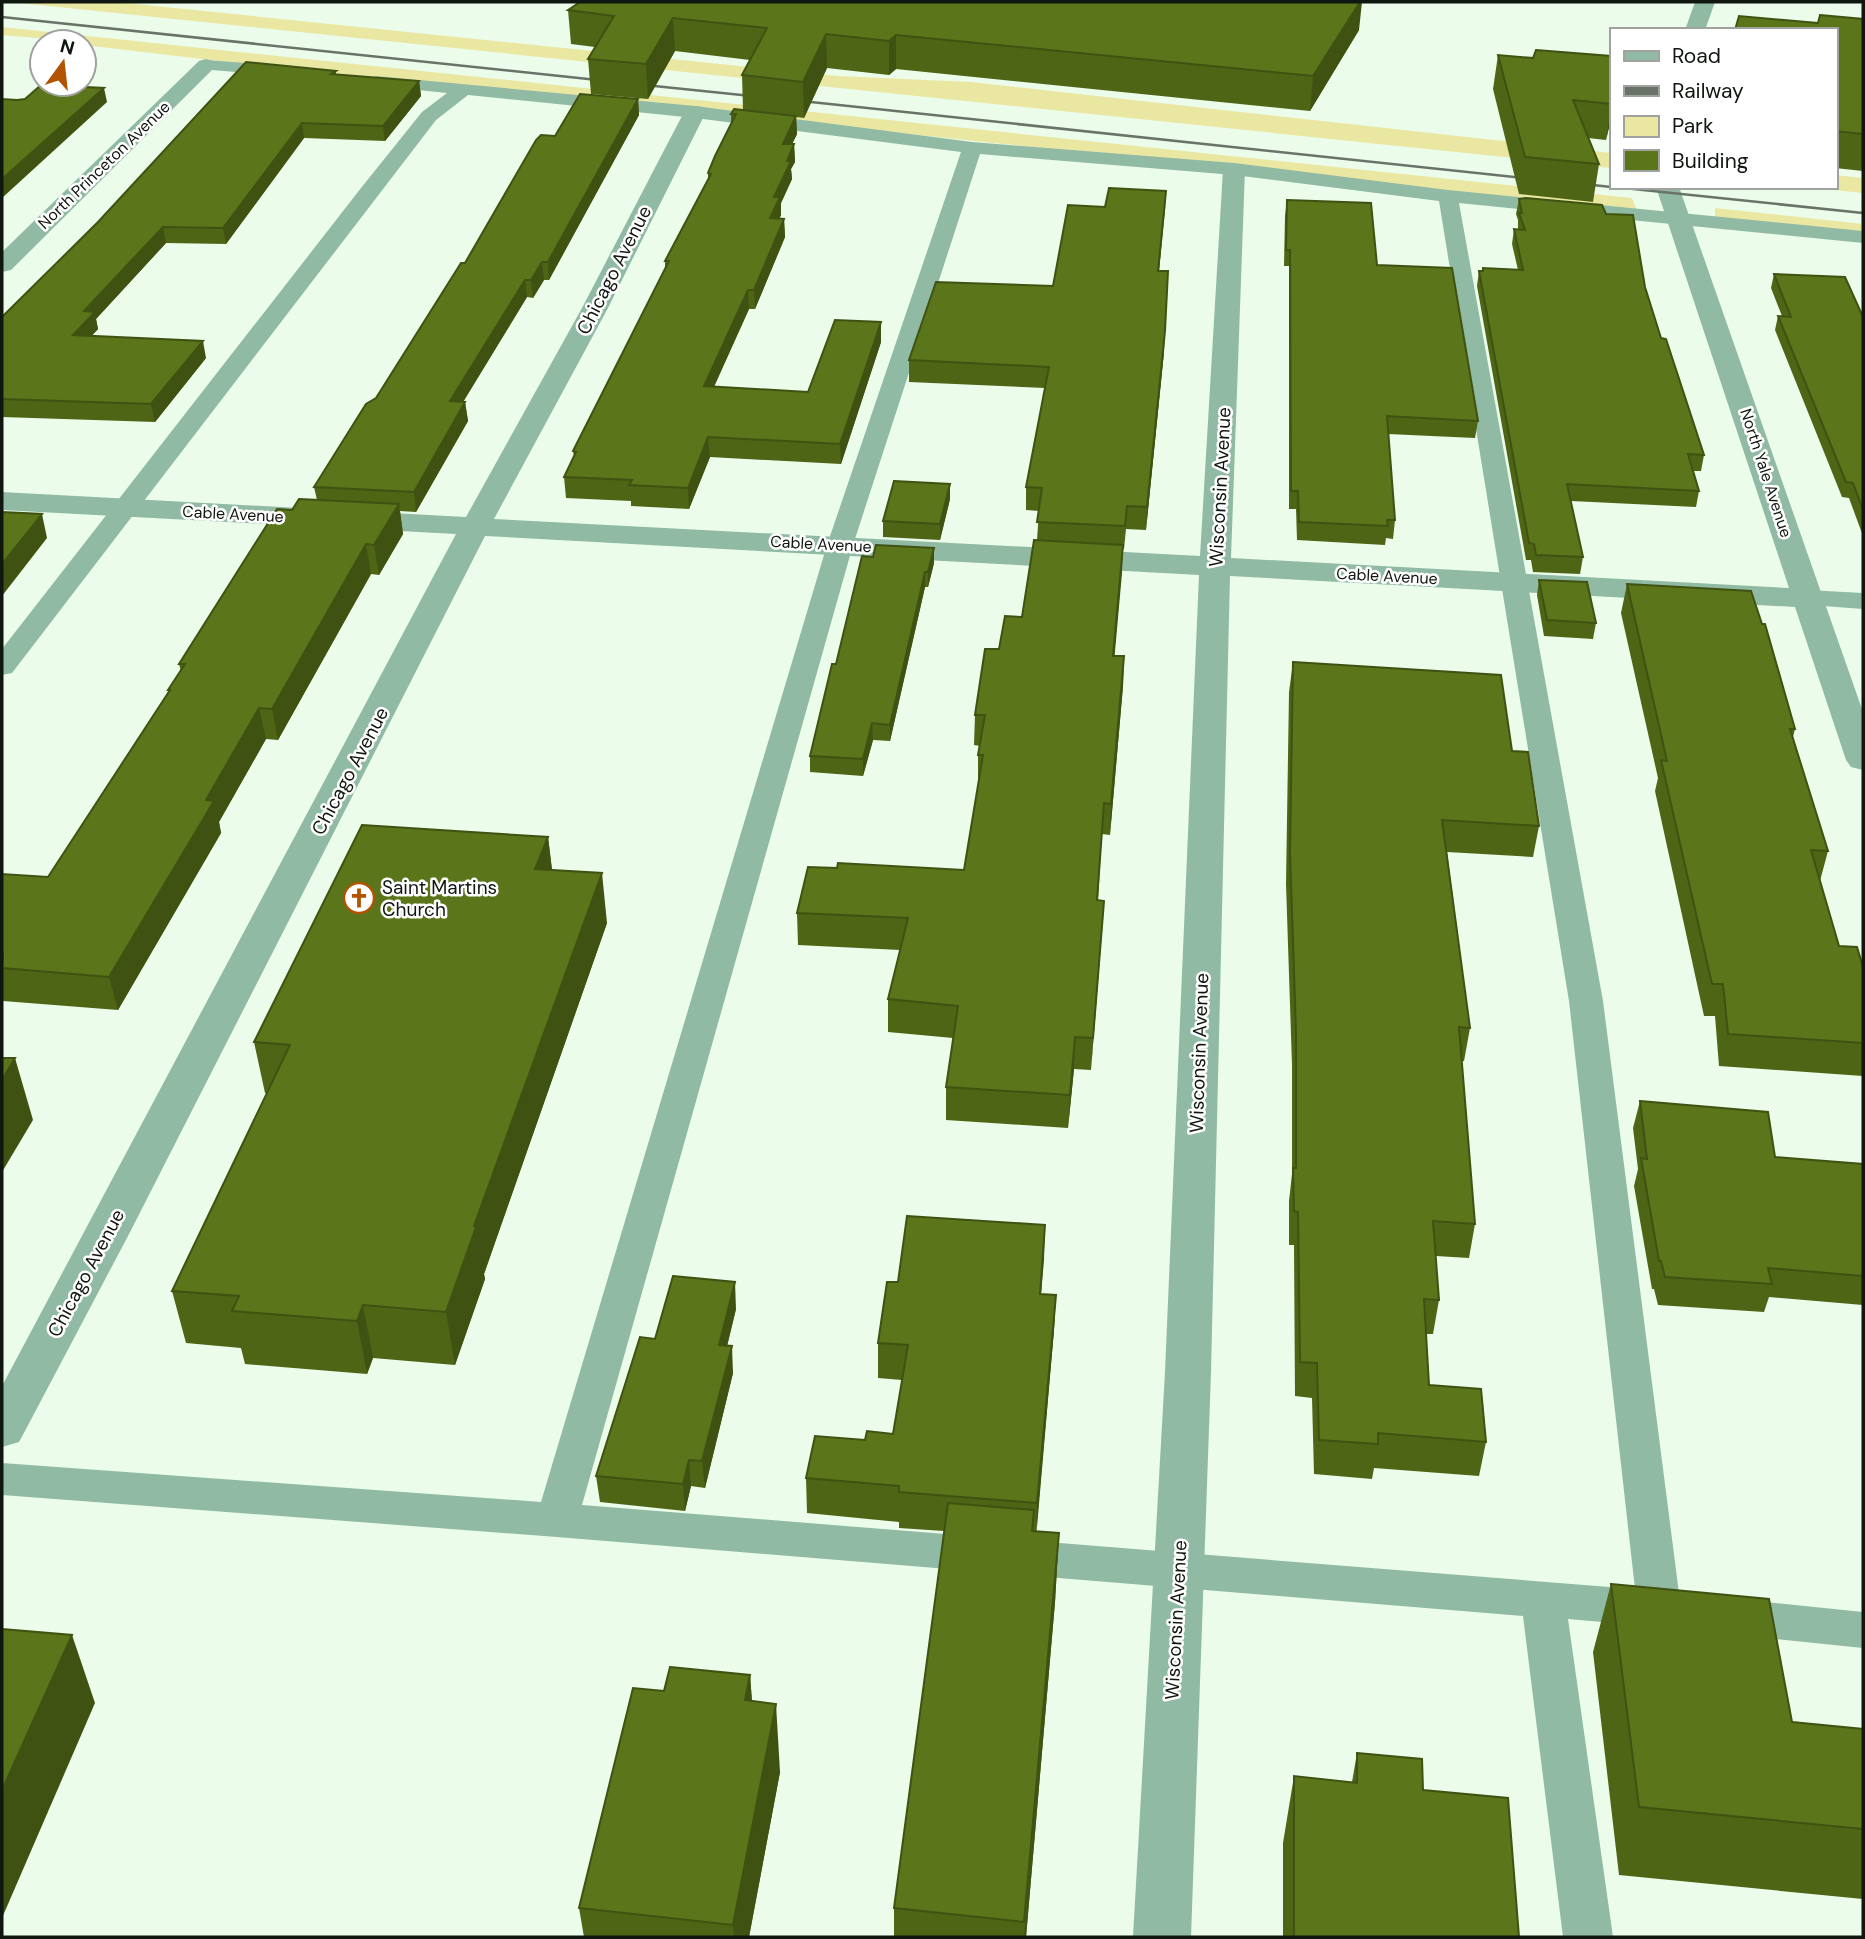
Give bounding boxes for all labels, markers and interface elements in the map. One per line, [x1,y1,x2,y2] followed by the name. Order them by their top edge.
[28,28,98,98] north arrow
[1610,28,1837,189] legend
[57,33,77,61] text: N
[1672,42,1721,70] text: Road
[1672,77,1744,105] text: Railway
[33,96,175,234] street label: North Princeton Avenue
[1672,112,1714,140] text: Park
[1672,147,1749,175] text: Building
[571,201,657,339] street label: Chicago Avenue
[1203,406,1237,568] street label: Wisconsin Avenue
[1735,406,1797,540] street label: North Yale Avenue
[182,501,284,527] street label: Cable Avenue
[770,531,872,557] street label: Cable Avenue
[1336,563,1438,589] street label: Cable Avenue
[306,703,394,839] street label: Chicago Avenue
[382,875,497,922] place label: Saint Martins Church
[342,881,376,915] church icon: Saint Martins Church
[1184,973,1214,1133] street label: Wisconsin Avenue
[42,1205,130,1341] street label: Chicago Avenue
[1159,1539,1193,1701] street label: Wisconsin Avenue

